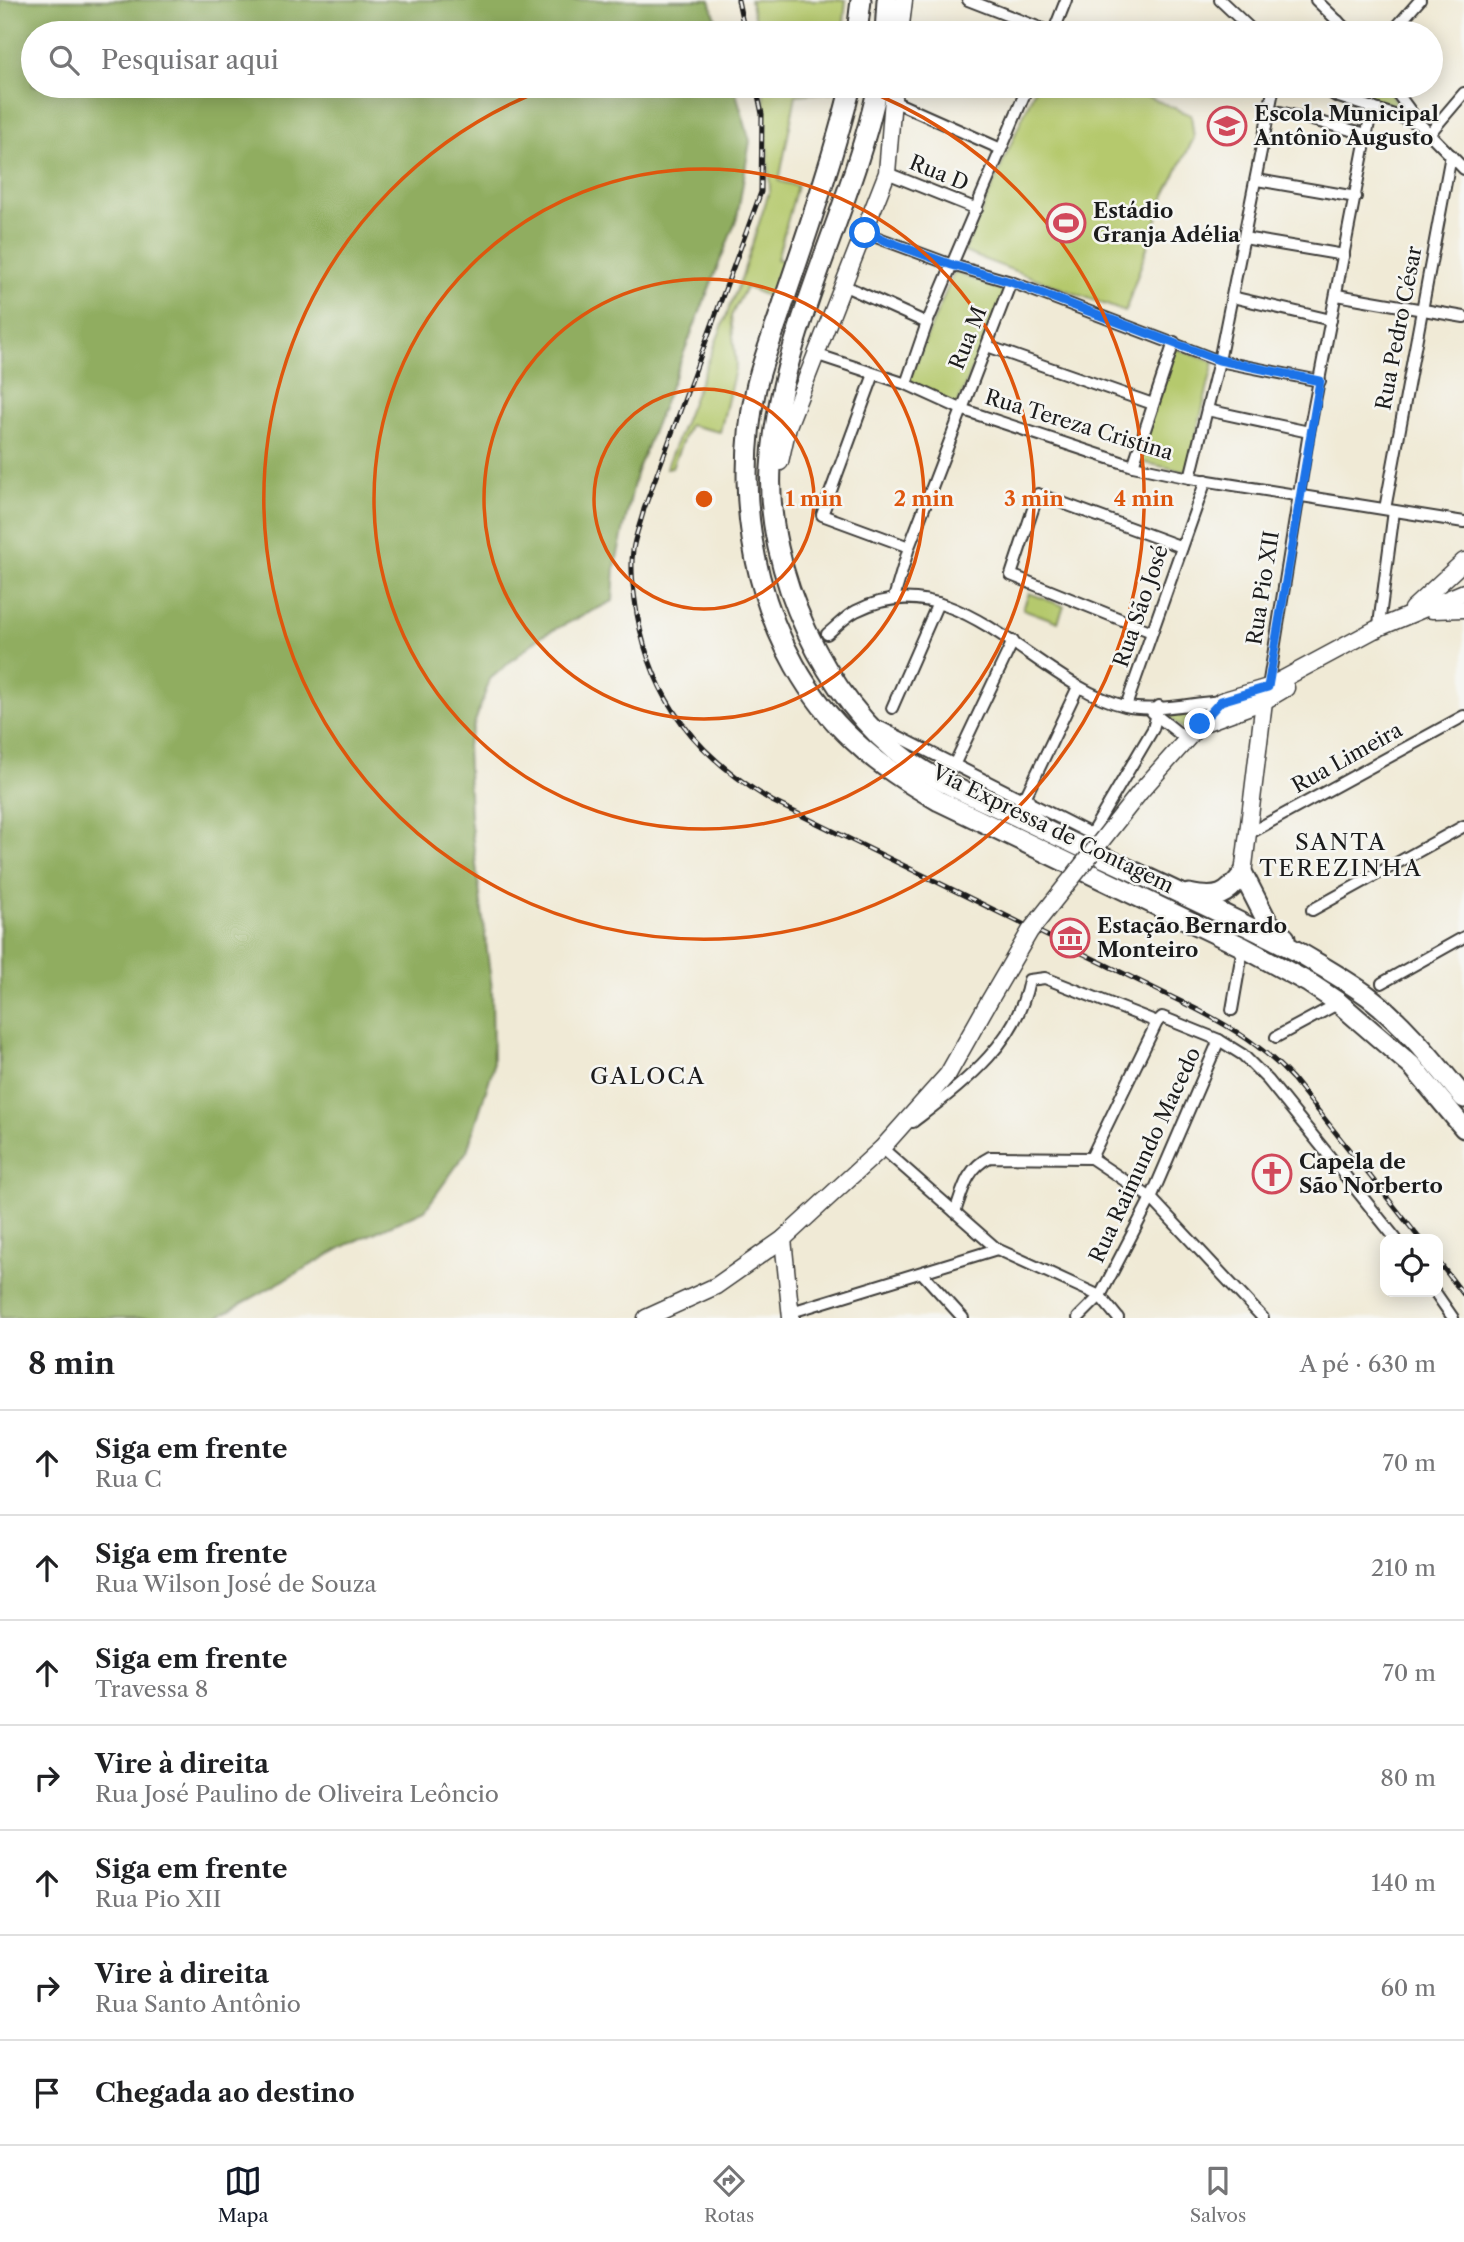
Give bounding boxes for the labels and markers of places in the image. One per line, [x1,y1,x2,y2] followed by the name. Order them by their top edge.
[1253,101,1439,150] place label: Escola Municipal Antônio Augusto
[1206,105,1248,147] school or university icon: Escola Municipal Antônio Augusto
[1093,198,1241,247] place label: Estádio Granja Adélia
[1045,202,1087,244] sports icon: Estádio Granja Adélia
[692,487,716,511] centre of rings
[1097,913,1287,962] place label: Estação Bernardo Monteiro
[1049,917,1091,959] museum icon: Estação Bernardo Monteiro
[1299,1149,1443,1198] place label: Capela de São Norberto
[1251,1153,1293,1195] church icon: Capela de São Norberto

